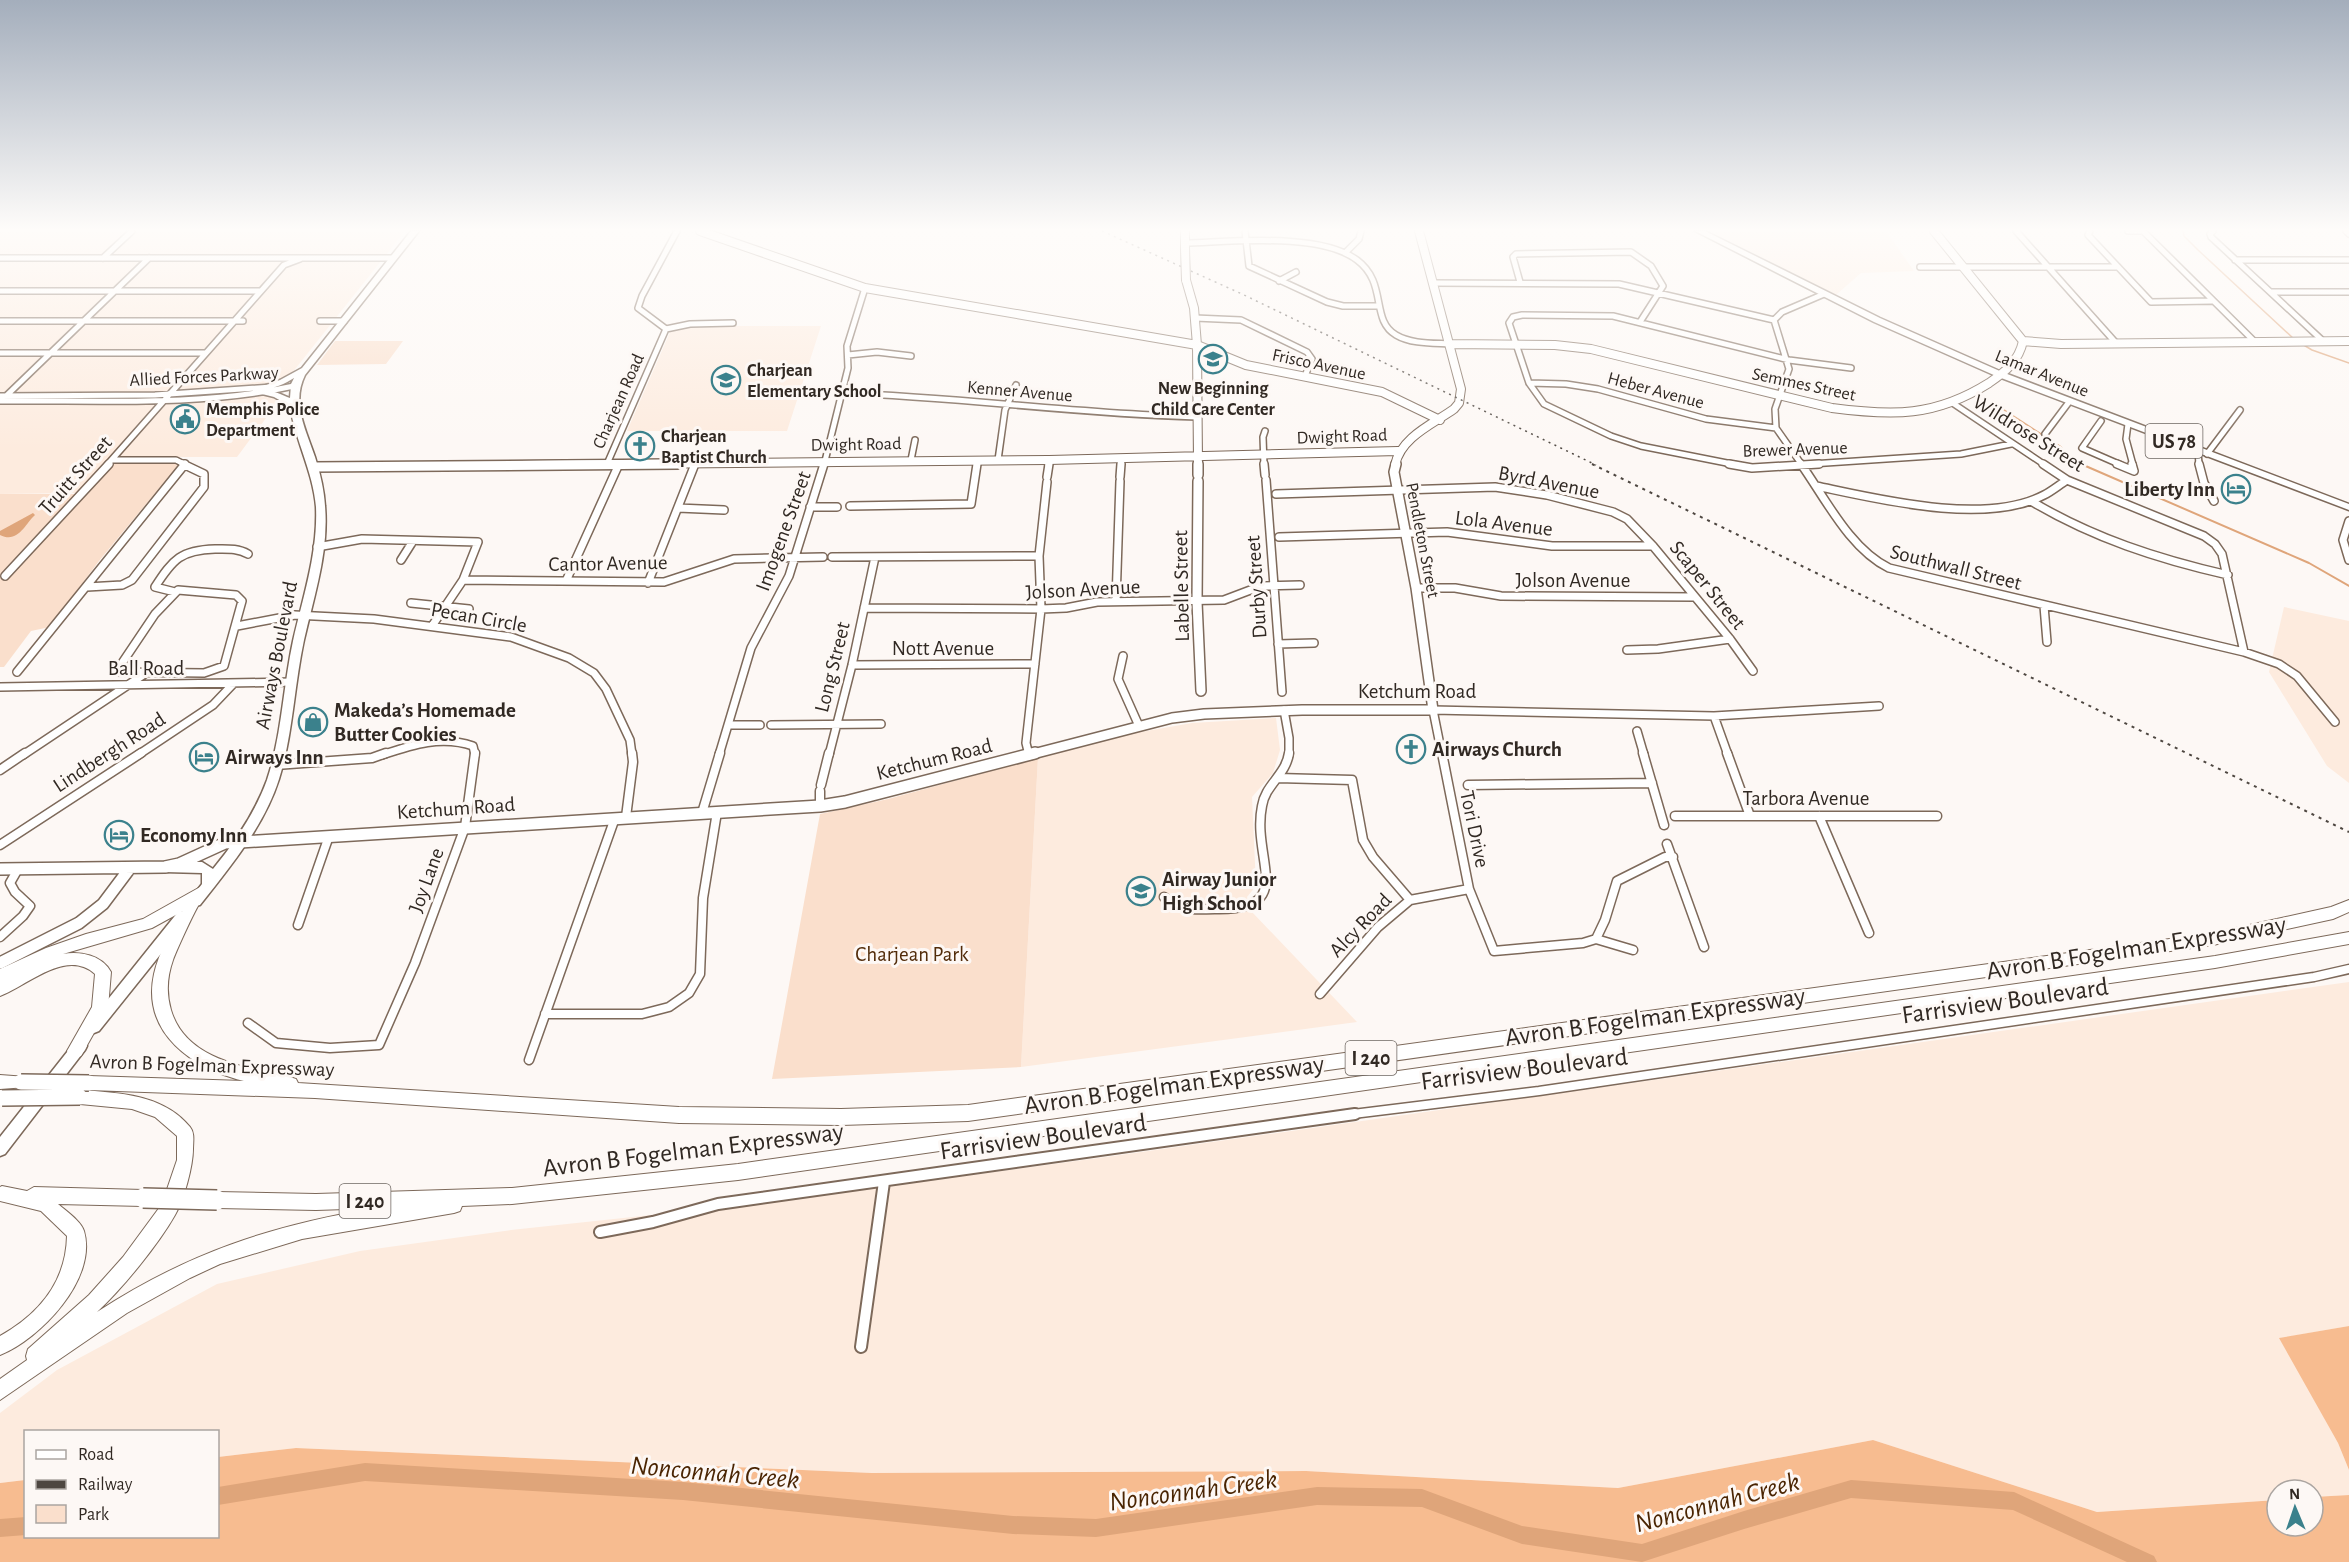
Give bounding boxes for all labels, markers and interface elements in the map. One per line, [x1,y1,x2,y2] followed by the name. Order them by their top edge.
[1197,343,1229,375] school or university icon: New Beginning Child Care Center
[1270,346,1367,384] street label: Frisco Avenue
[1992,347,2091,401] street label: Lamar Avenue
[590,351,648,452] street label: Charjean Road
[747,362,882,401] place label: Charjean Elementary School
[129,364,279,390] street label: Allied Forces Parkway
[710,364,742,396] school or university icon: Charjean Elementary School
[1750,365,1857,405] street label: Semmes Street
[1606,369,1706,412] street label: Heber Avenue
[966,378,1073,406] street label: Kenner Avenue
[1151,380,1276,419] place label: New Beginning Child Care Center
[1969,391,2089,476] street label: Wildrose Street
[206,401,319,440] place label: Memphis Police Department
[169,403,201,435] public building icon: Memphis Police Department
[2146,424,2202,458] road number: US 78
[1296,426,1388,448] street label: Dwight Road
[661,428,767,467] place label: Charjean Baptist Church
[624,430,656,462] church icon: Charjean Baptist Church
[35,432,116,519] street label: Truitt Street
[810,435,902,455] street label: Dwight Road
[1742,439,1848,461] street label: Brewer Avenue
[1497,462,1601,503] street label: Byrd Avenue
[752,468,815,594] street label: Imogene Street
[2220,473,2252,505] hotel icon: Liberty Inn
[2124,479,2215,500] place label: Liberty Inn
[1402,481,1442,600] street label: Pendleton Street
[1454,507,1554,540] street label: Lola Avenue
[1170,530,1193,642] street label: Labelle Street
[1242,534,1271,639] street label: Durby Street
[1666,537,1750,634] street label: Scaper Street
[1888,541,2024,594] street label: Southwall Street
[548,552,668,575] street label: Cantor Avenue
[1516,570,1630,591] street label: Jolson Avenue
[1025,576,1141,603] street label: Jolson Avenue
[252,579,301,731] street label: Airways Boulevard
[429,599,529,636] street label: Pecan Circle
[811,619,854,715] street label: Long Street
[892,638,994,659] street label: Nott Avenue
[108,658,184,679] street label: Ball Road
[1358,681,1476,702] street label: Ketchum Road
[334,700,516,745] place label: Makeda’s Homemade Butter Cookies
[297,706,329,738] shop icon: Makeda’s Homemade Butter Cookies
[49,708,169,796] street label: Lindbergh Road
[1395,733,1427,765] church icon: Airways Church
[874,735,994,784] street label: Ketchum Road
[1432,739,1562,760] place label: Airways Church
[188,741,220,773] hotel icon: Airways Inn
[225,747,324,768] place label: Airways Inn
[1742,788,1870,809] street label: Tarbora Avenue
[1456,789,1493,869] street label: Tori Drive
[396,794,516,823] street label: Ketchum Road
[103,819,135,851] hotel icon: Economy Inn
[140,825,247,846] place label: Economy Inn
[405,845,448,915] street label: Joy Lane
[1162,869,1277,914] place label: Airway Junior High School
[1125,875,1157,907] school or university icon: Airway Junior High School
[1325,889,1396,961] street label: Alcy Road
[1984,911,2288,985] street label: Avron B Fogelman Expressway
[855,944,969,965] park label: Charjean Park
[1900,974,2110,1028] street label: Farrisview Boulevard
[1503,983,1807,1051] street label: Avron B Fogelman Expressway
[1346,1041,1396,1075] road number: I 240
[1419,1043,1629,1095] street label: Farrisview Boulevard
[89,1051,335,1080] street label: Avron B Fogelman Expressway
[1022,1051,1326,1119] street label: Avron B Fogelman Expressway
[938,1110,1148,1164] street label: Farrisview Boulevard
[541,1119,845,1181] street label: Avron B Fogelman Expressway
[340,1184,391,1218] road number: I 240
[24,1430,219,1538] legend
[78,1446,114,1464] text: Road
[629,1452,800,1493] water label: Nonconnah Creek
[1107,1465,1279,1516] water label: Nonconnah Creek
[1632,1468,1802,1537] water label: Nonconnah Creek
[78,1476,133,1494] text: Railway
[2265,1478,2325,1538] north arrow
[2289,1486,2300,1502] text: N
[78,1506,110,1524] text: Park

